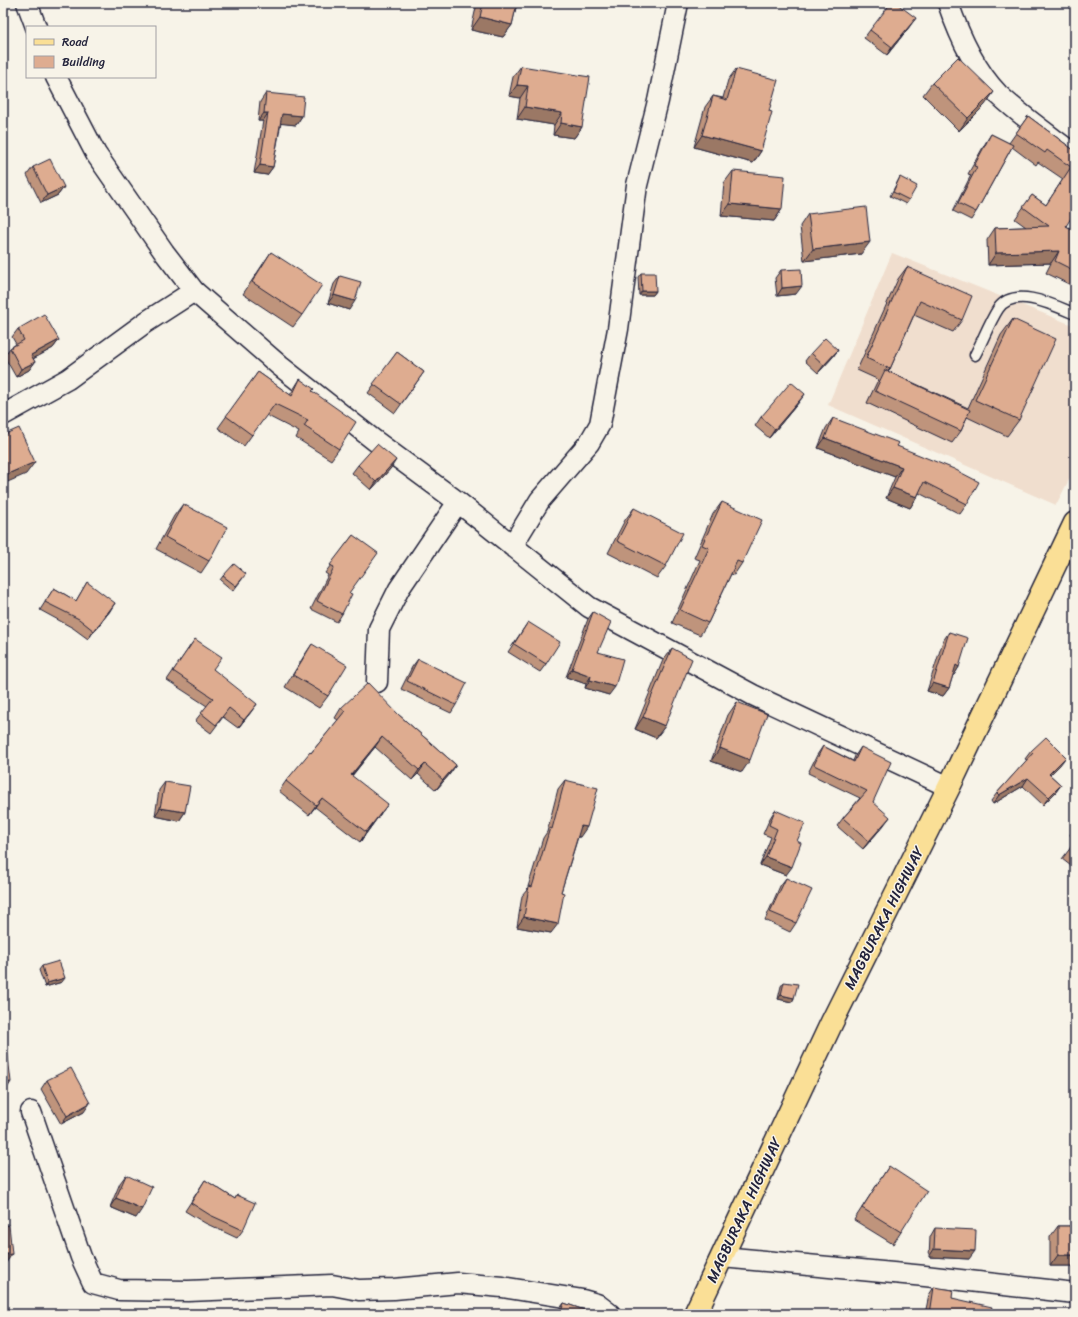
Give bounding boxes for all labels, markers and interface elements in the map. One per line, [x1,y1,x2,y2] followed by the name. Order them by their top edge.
[26,26,156,78] legend
[62,31,89,53] text: Road
[62,51,105,73] text: Building
[837,840,932,994] street label: MAGBURAKA HIGHWAY
[699,1131,790,1287] street label: MAGBURAKA HIGHWAY

